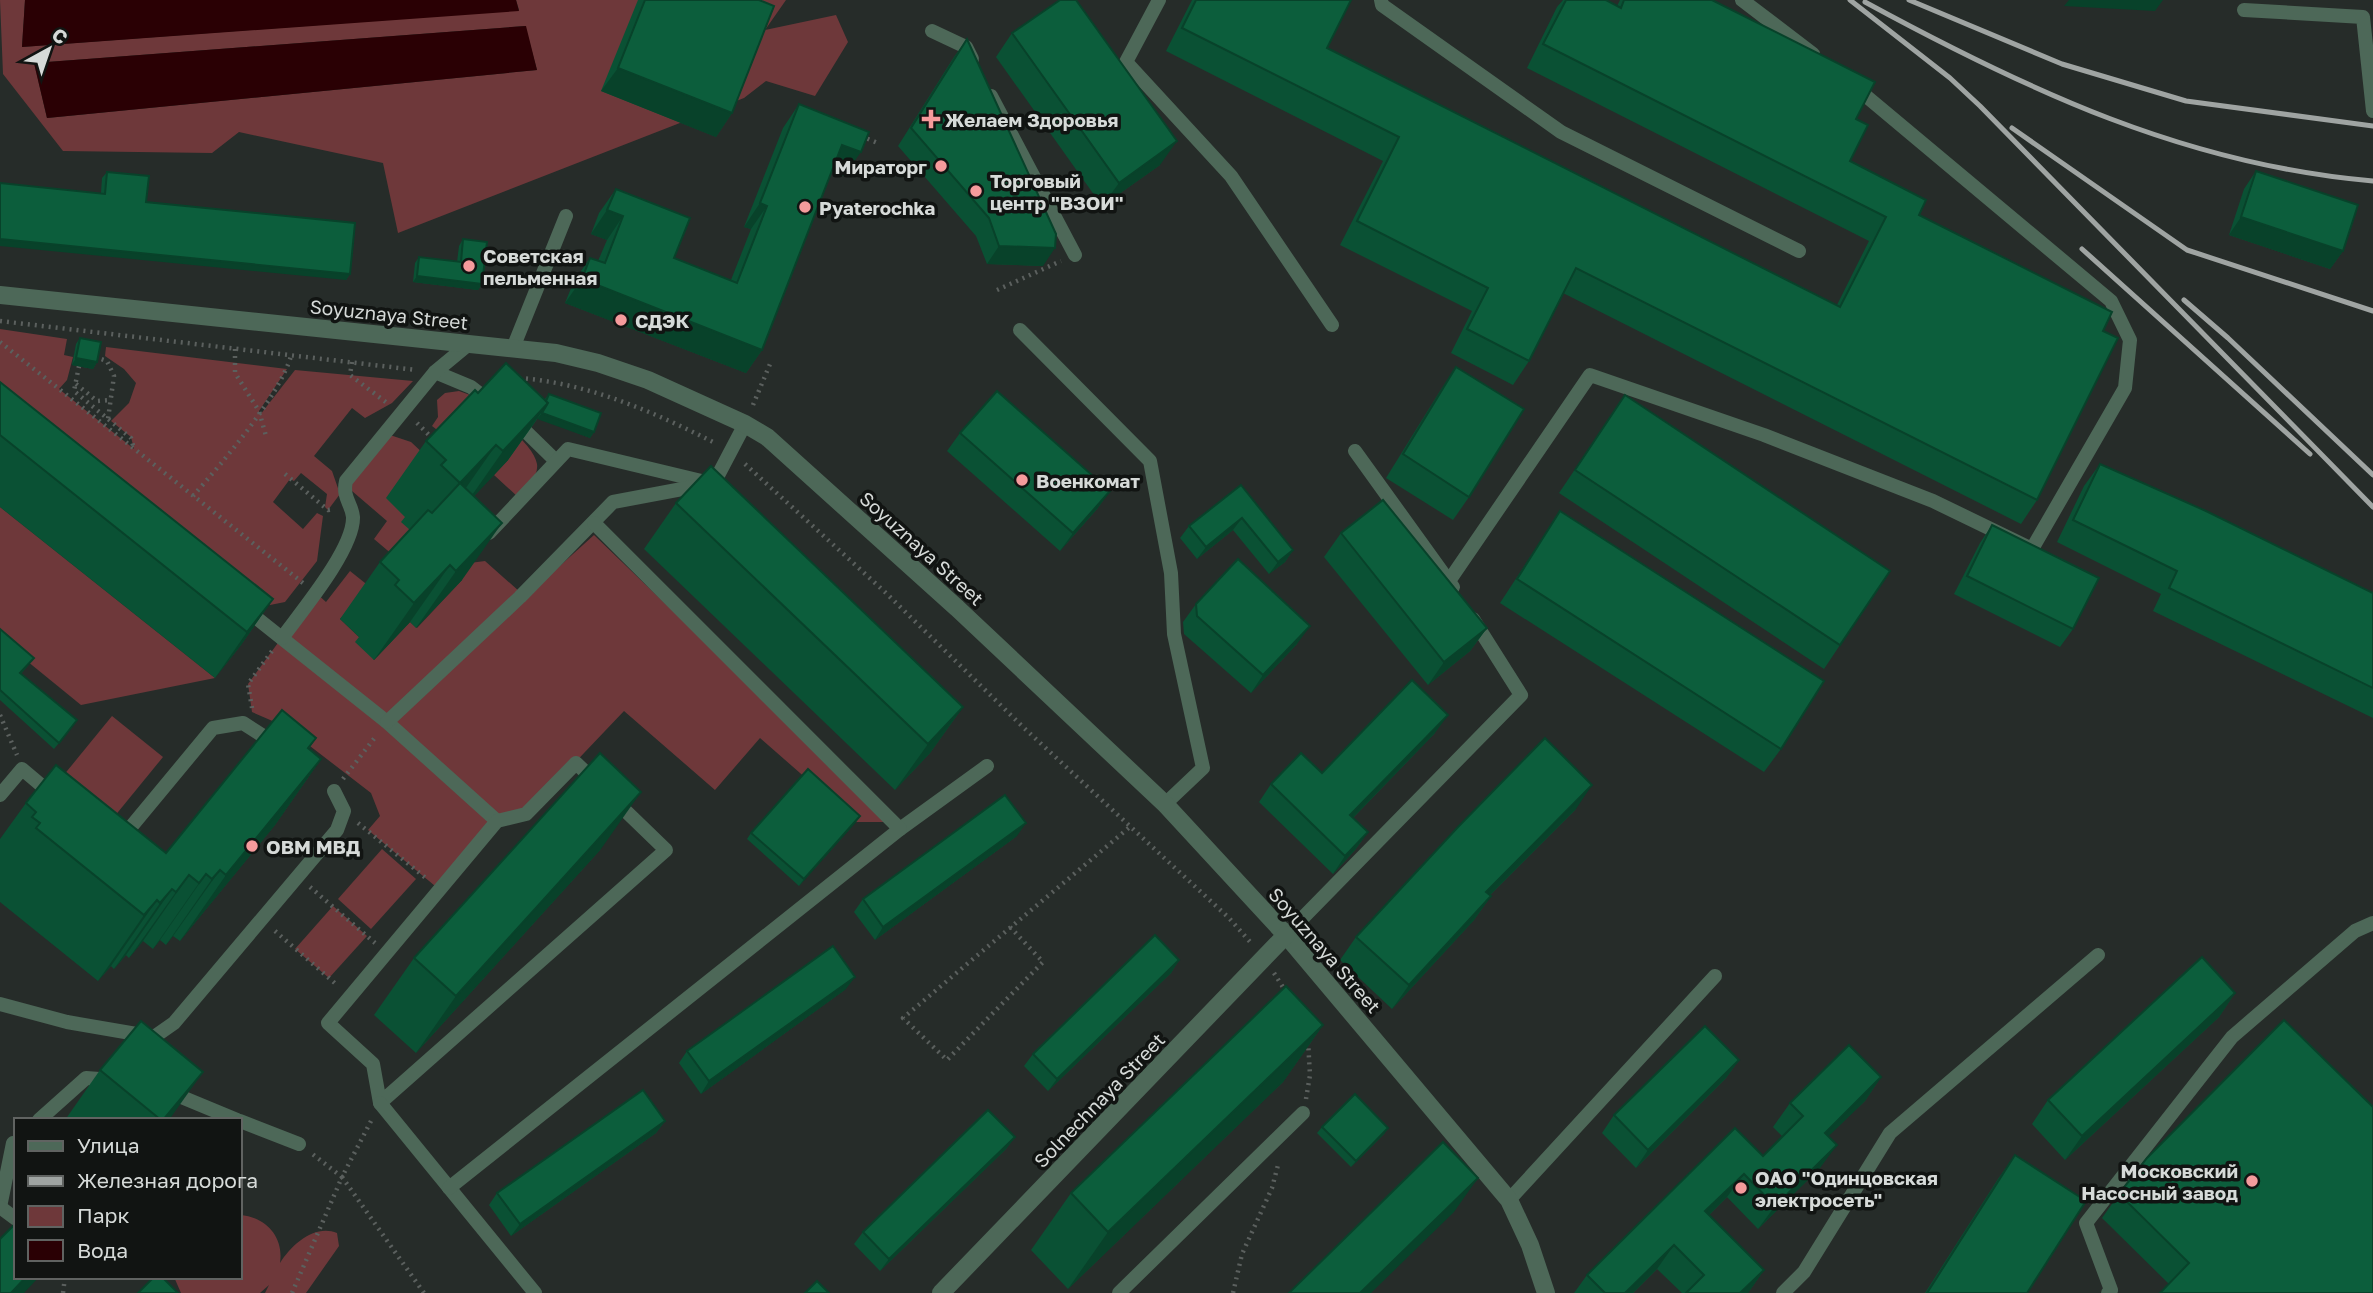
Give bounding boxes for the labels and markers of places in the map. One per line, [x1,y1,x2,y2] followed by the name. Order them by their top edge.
[945,108,1118,131] place label: Желаем Здоровья
[923,111,939,127] marker: Желаем Здоровья
[834,155,927,178] place label: Мираторг
[933,158,949,174] marker: Мираторг
[990,169,1123,214] place label: Торговый центр "ВЗОИ"
[968,183,984,199] marker: Торговый центр "ВЗОИ"
[819,196,935,219] place label: Pyaterochka
[797,199,813,215] marker: Pyaterochka
[483,244,597,289] place label: Советская пельменная
[461,258,477,274] marker: Советская пельменная
[635,309,690,332] place label: СДЭК
[613,312,629,328] marker: СДЭК
[1036,469,1140,492] place label: Военкомат
[1014,472,1030,488] marker: Военкомат
[266,835,360,858] place label: ОВМ МВД
[244,838,260,854] marker: ОВМ МВД
[2081,1159,2238,1204] place label: Московский Насосный завод
[1755,1166,1938,1211] place label: ОАО "Одинцовская электросеть"
[2244,1173,2260,1189] marker: Московский Насосный завод
[1733,1180,1749,1196] marker: ОАО "Одинцовская электросеть"

